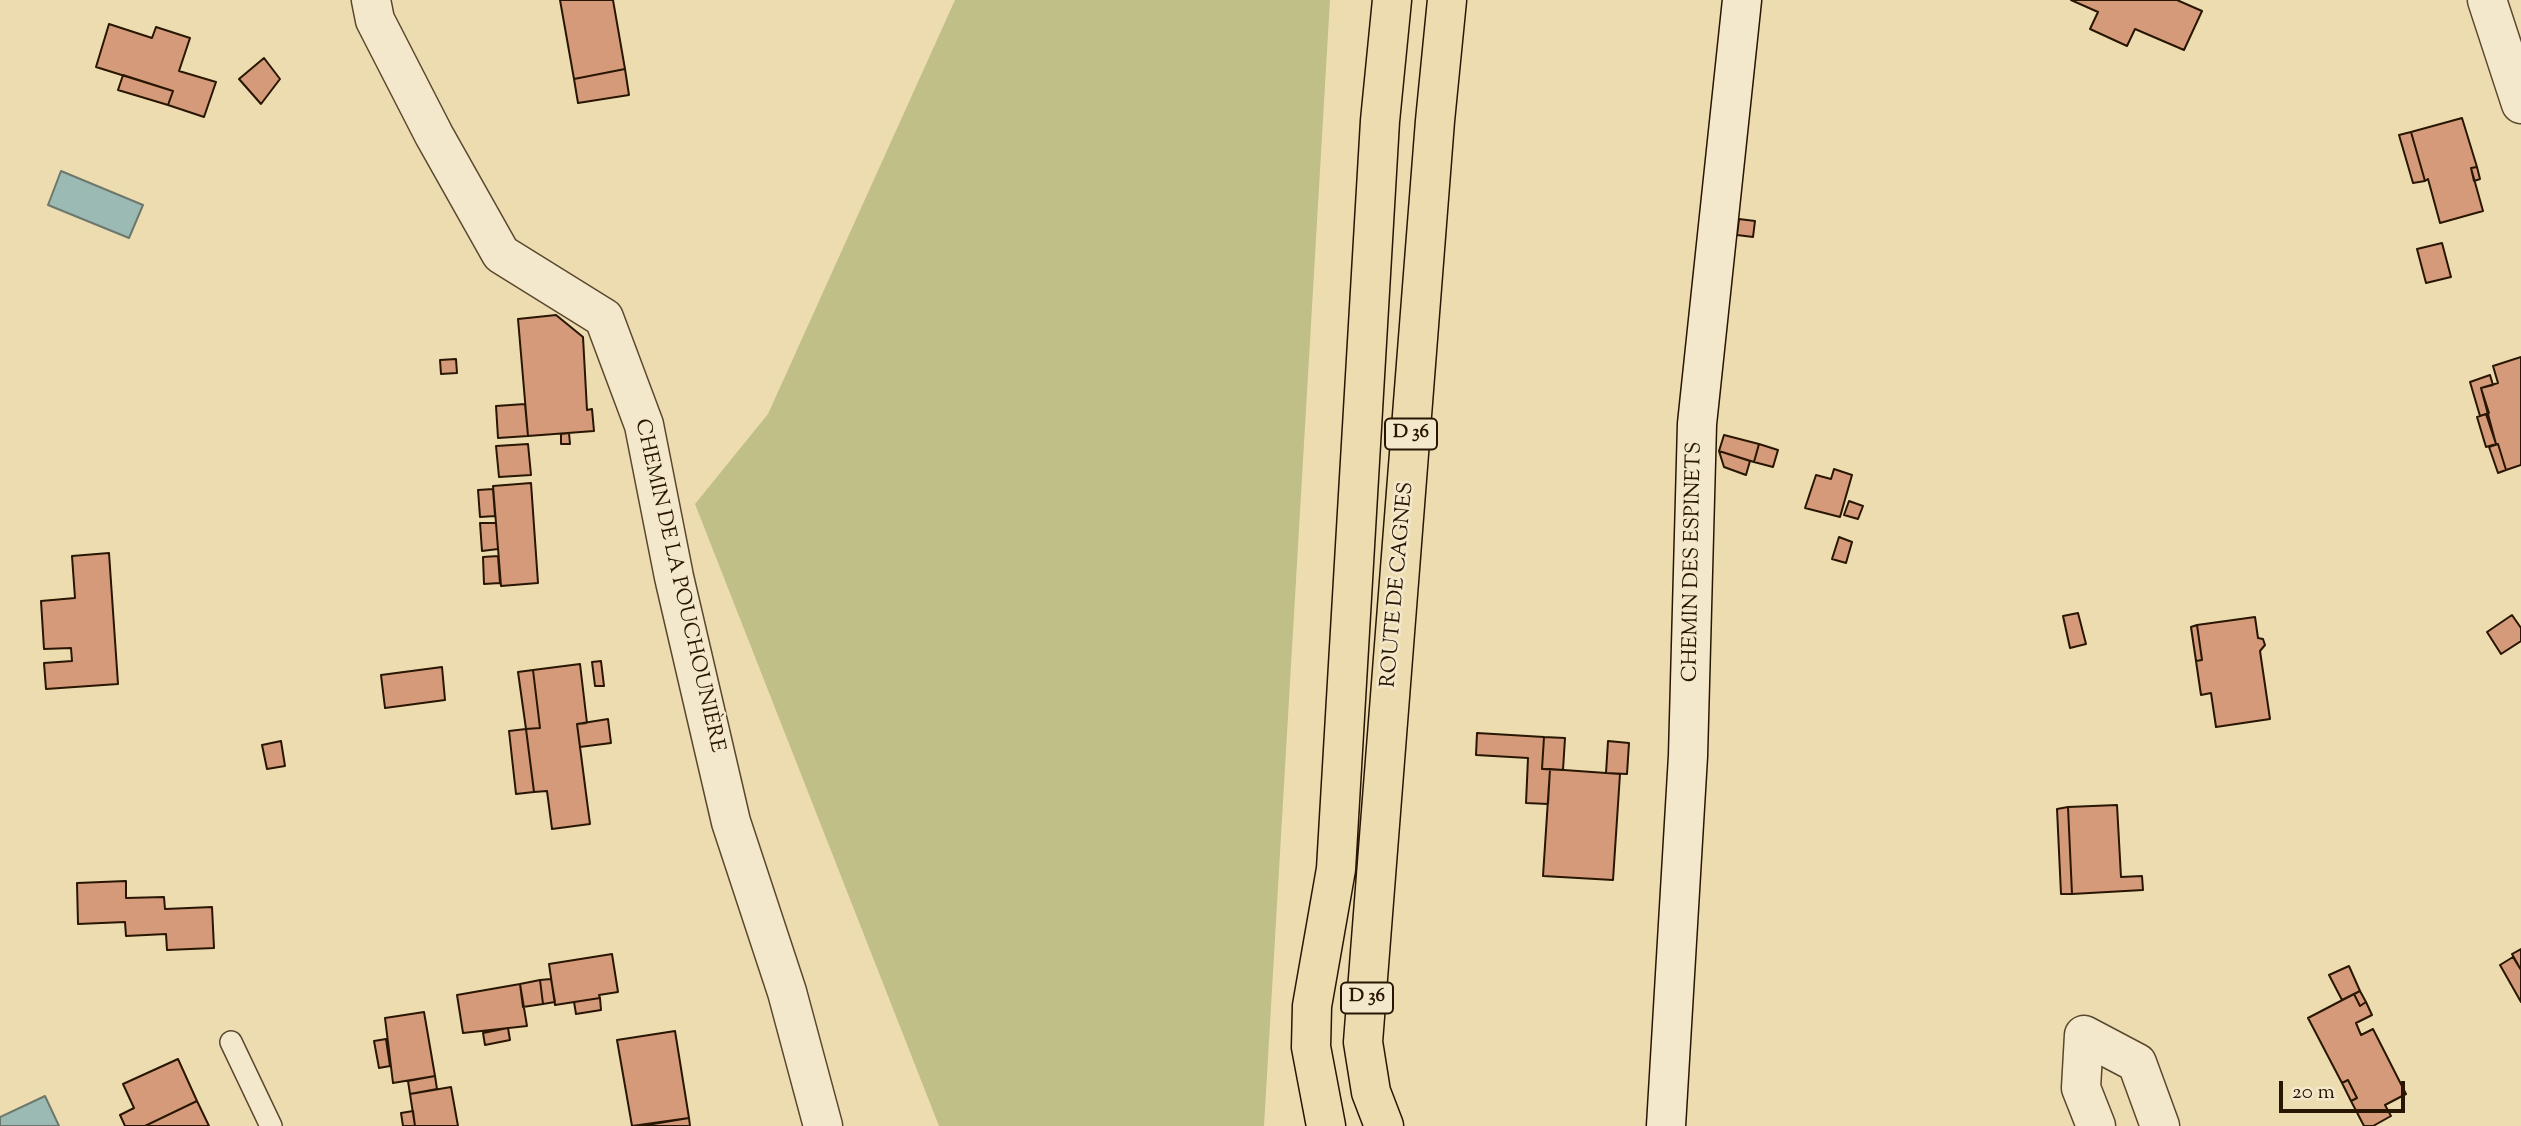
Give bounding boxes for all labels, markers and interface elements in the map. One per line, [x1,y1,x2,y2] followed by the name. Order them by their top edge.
[627,417,729,755] street label: CHEMIN DE LA POUCHOUNIÈRE
[1385,418,1437,449] road number: D 36
[1679,441,1709,683] street label: CHEMIN DES ESPINETS
[1377,481,1421,689] street label: ROUTE DE CAGNES
[1341,982,1393,1014] road number: D 36
[2283,1066,2409,1110] scale bar
[2292,1078,2335,1108] text: 20 m

